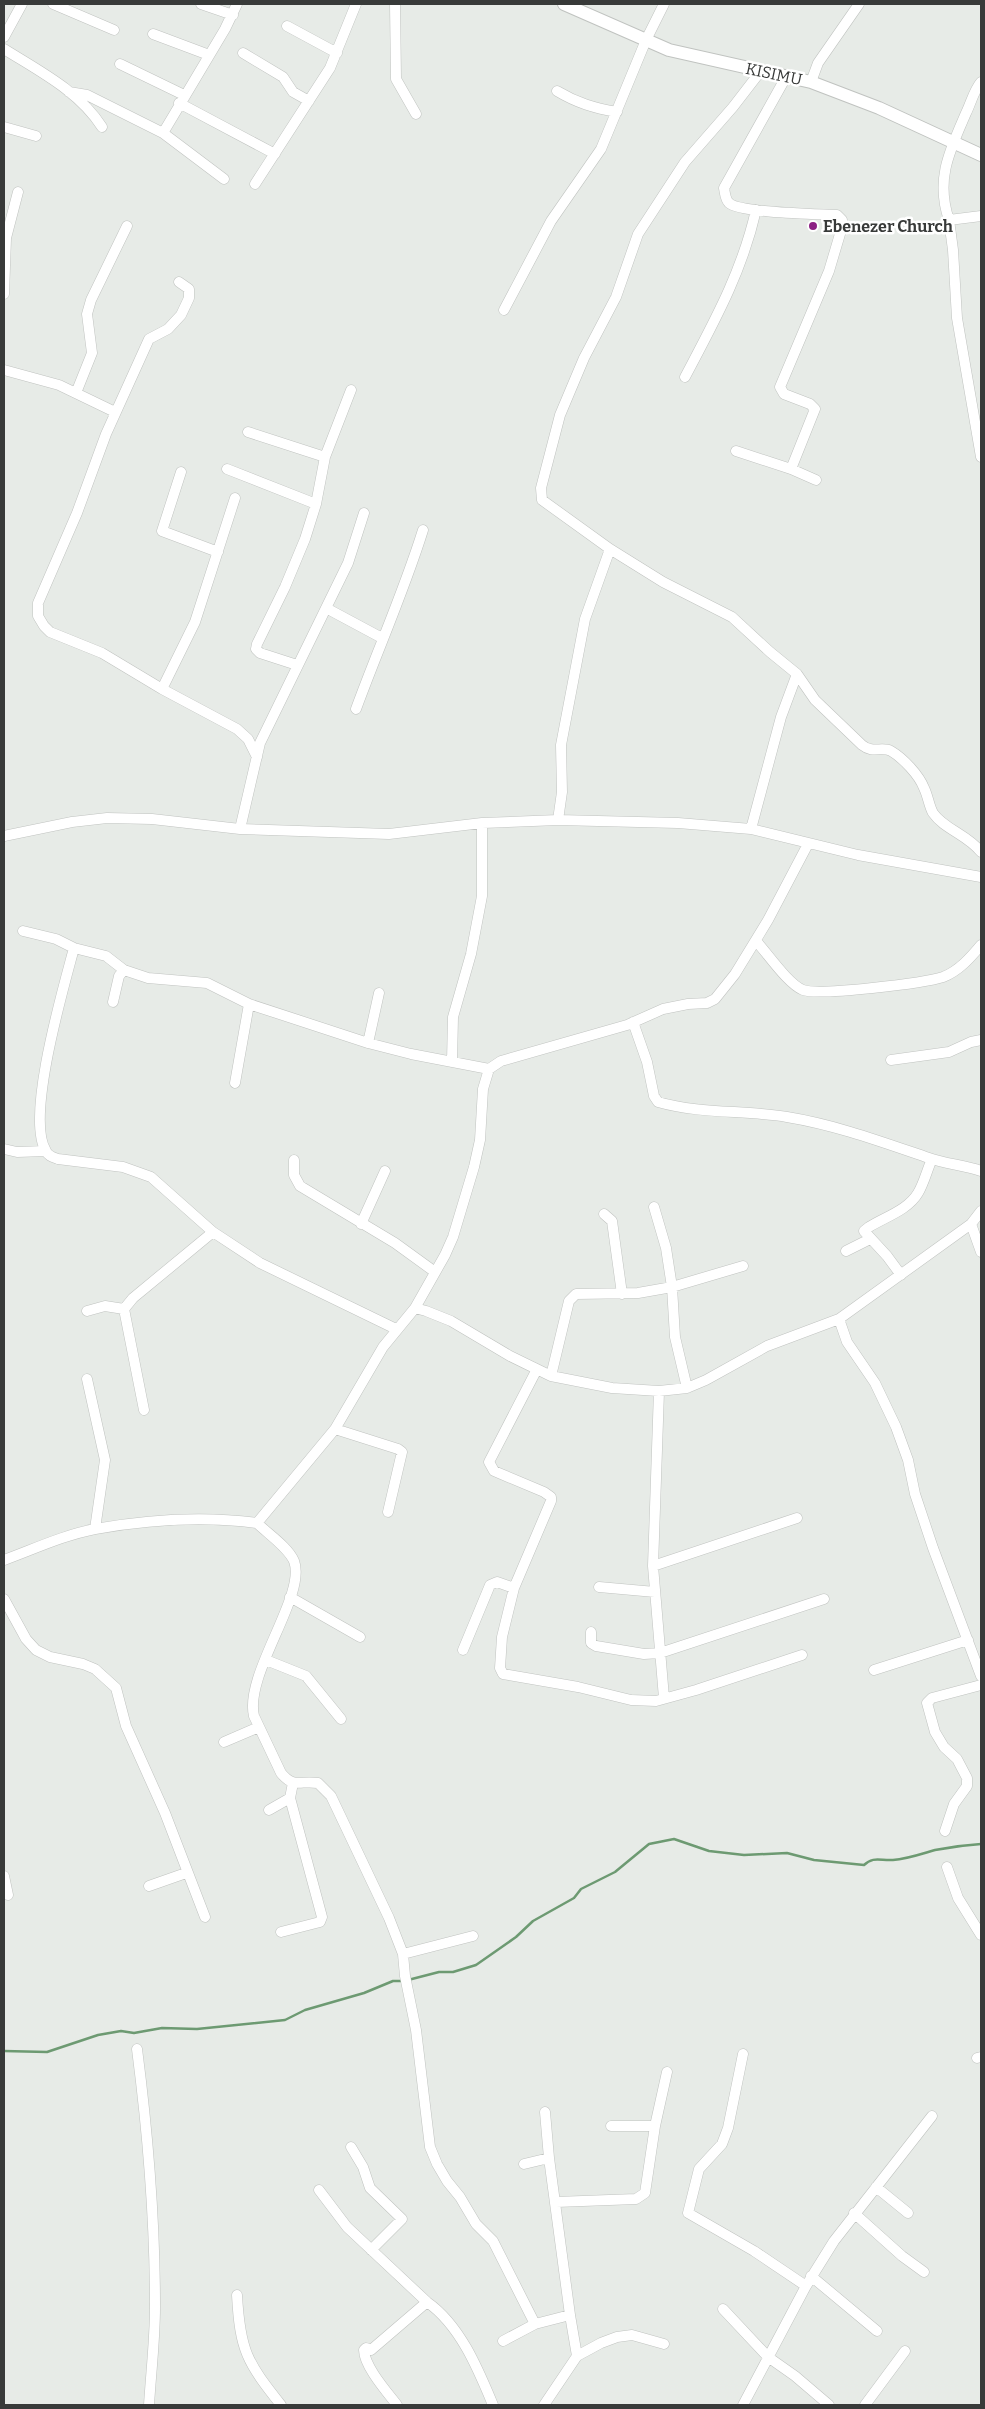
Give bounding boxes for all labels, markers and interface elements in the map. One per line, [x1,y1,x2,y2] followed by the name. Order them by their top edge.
[744,59,804,89] street label: KISIMU
[823,217,953,236] place label: Ebenezer Church
[807,220,819,232] marker: Ebenezer Church

